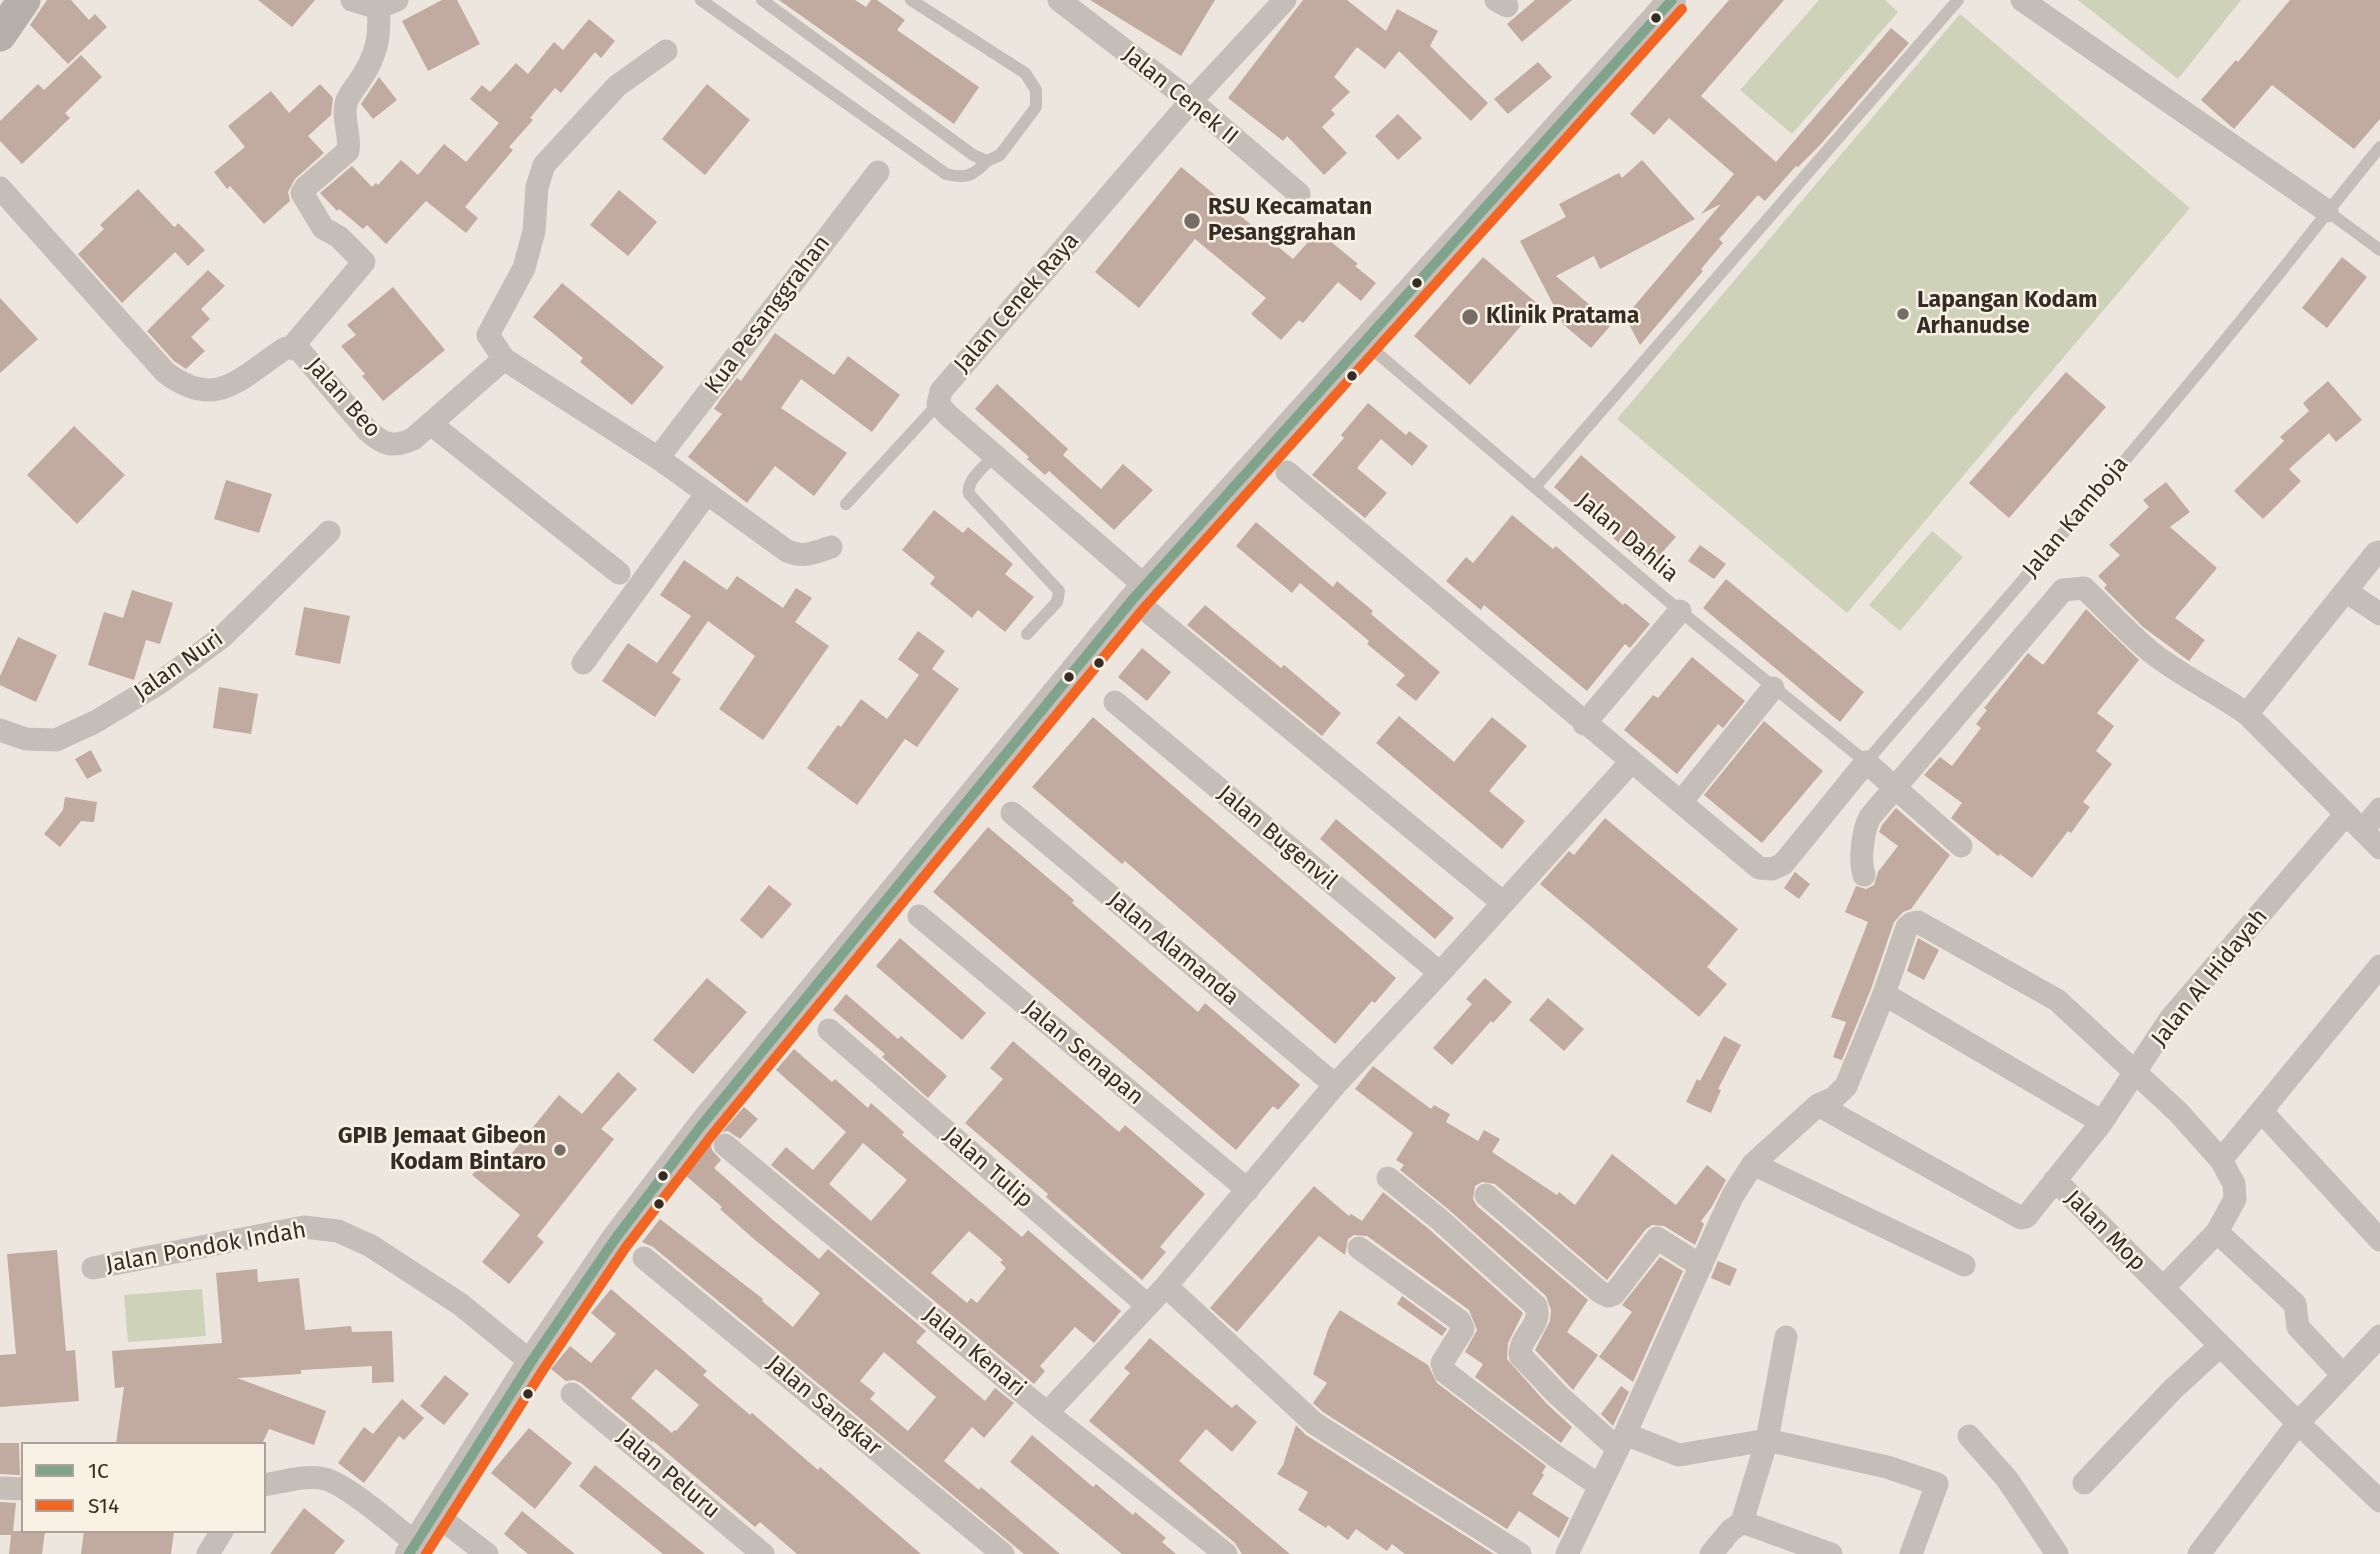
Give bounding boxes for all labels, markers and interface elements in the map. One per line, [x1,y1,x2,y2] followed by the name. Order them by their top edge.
[1649,11,1663,25] unlabelled marker
[1117,41,1243,151] street label: Jalan Cenek II
[1208,194,1372,248] place label: RSU Kecamatan Pesanggrahan
[1182,211,1202,231] marker: RSU Kecamatan Pesanggrahan
[949,227,1085,379] street label: Jalan Cenek Raya
[700,230,836,400] street label: Kua Pesanggrahan
[1410,276,1424,290] unlabelled marker
[1917,287,2097,341] place label: Lapangan Kodam Arhanudse
[1486,303,1639,331] place label: Klinik Pratama
[1895,306,1911,322] marker: Lapangan Kodam Arhanudse
[1460,307,1480,327] marker: Klinik Pratama
[300,352,386,444] street label: Jalan Beo
[1345,369,1359,383] unlabelled marker
[2017,451,2135,583] street label: Jalan Kamboja
[1571,487,1683,589] street label: Jalan Dahlia
[129,625,229,707] street label: Jalan Nuri
[1092,656,1106,670] unlabelled marker
[1062,670,1076,684] unlabelled marker
[1212,780,1342,896] street label: Jalan Bugenvil
[1102,886,1244,1012] street label: Jalan Alamanda
[2146,904,2274,1052] street label: Jalan Al Hidayah
[1017,995,1149,1111] street label: Jalan Senapan
[938,1122,1038,1214] street label: Jalan Tulip
[338,1123,546,1177] place label: GPIB Jemaat Gibeon Kodam Bintaro
[552,1142,568,1158] marker: GPIB Jemaat Gibeon Kodam Bintaro
[656,1169,670,1183] unlabelled marker
[2059,1185,2151,1277] street label: Jalan Mop
[652,1197,666,1211] unlabelled marker
[104,1217,308,1279] street label: Jalan Pondok Indah
[917,1301,1031,1403] street label: Jalan Kenari
[761,1350,887,1462] street label: Jalan Sangkar
[521,1387,535,1401] unlabelled marker
[611,1423,725,1525] street label: Jalan Peluru
[21,1442,266,1533] legend
[88,1458,109,1484] text: 1C
[88,1493,119,1519] text: S14

